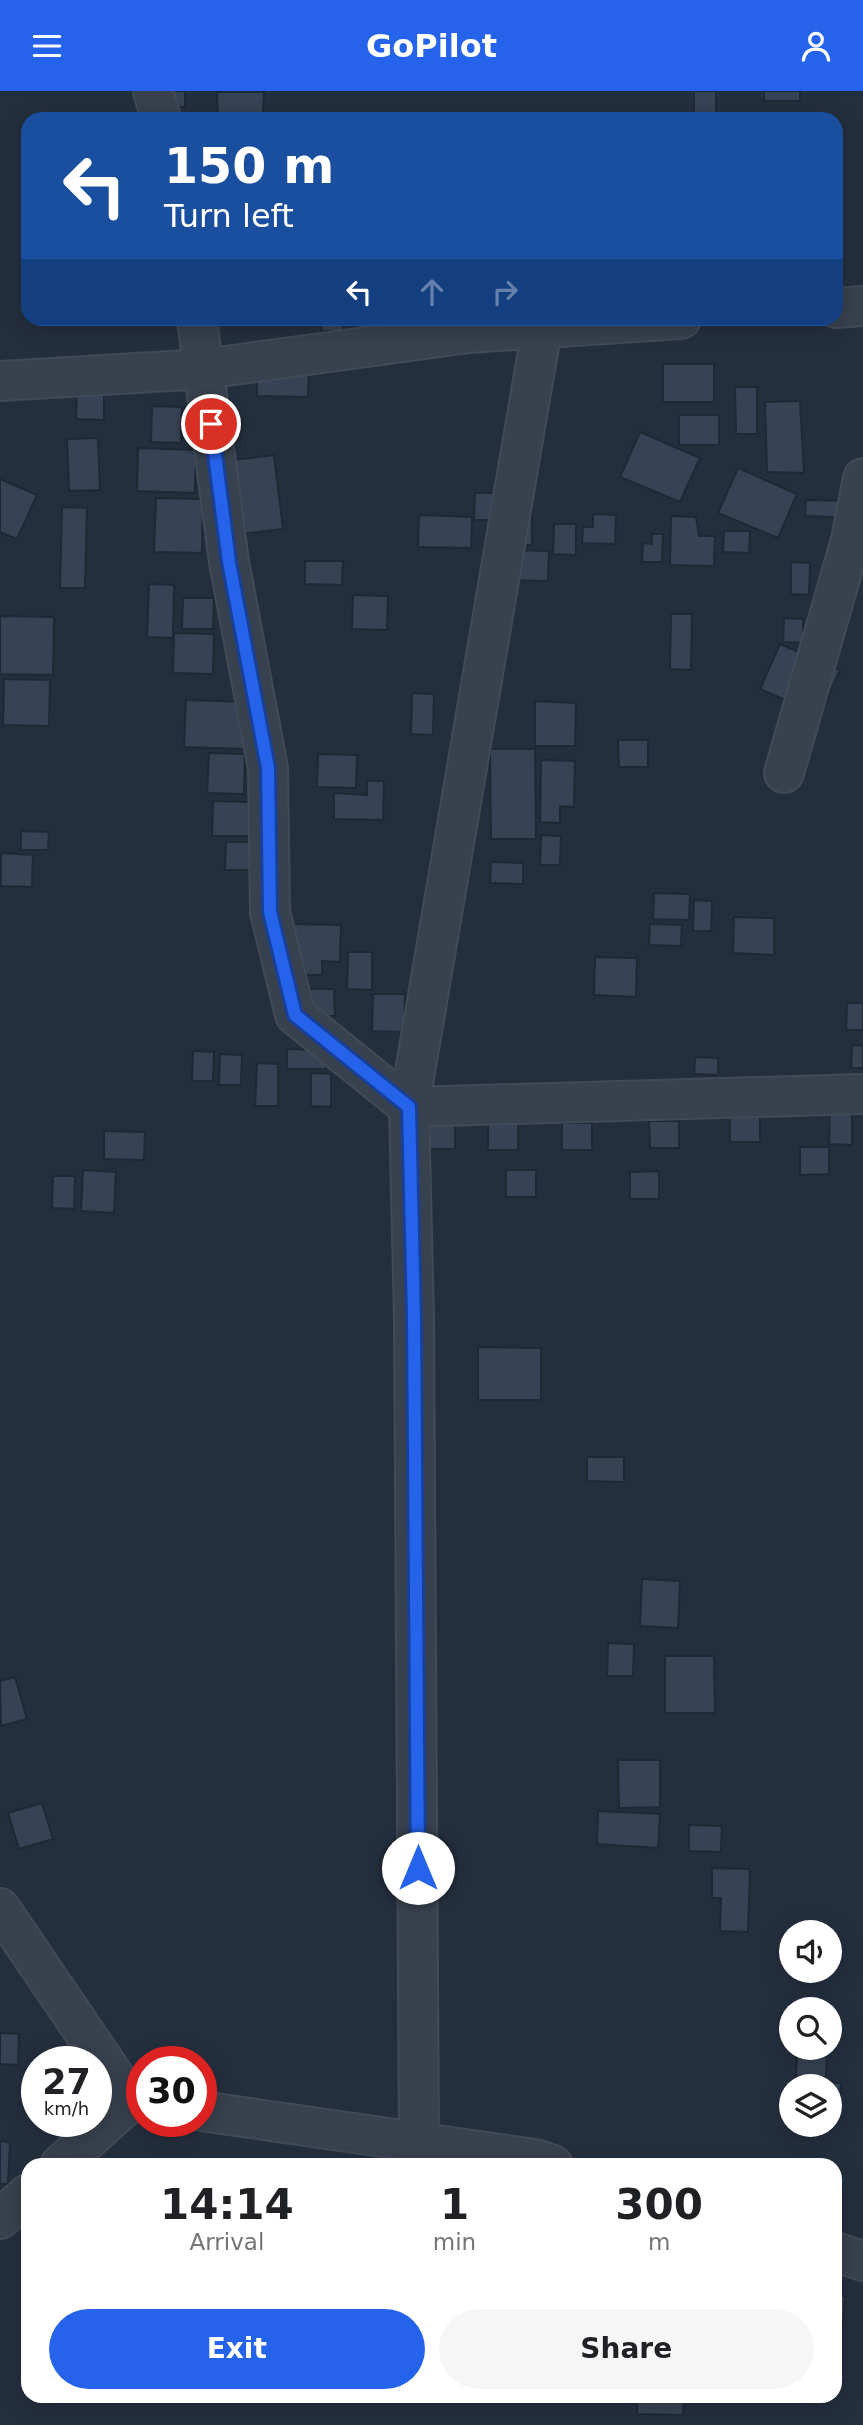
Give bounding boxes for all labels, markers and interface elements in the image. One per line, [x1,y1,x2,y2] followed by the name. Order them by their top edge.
[28,27,66,65] icon: menu
[366,27,497,65] text: GoPilot
[797,27,835,65] icon: person
[164,138,334,195] text: 150 m
[49,140,140,231] icon: left
[164,197,294,235] text: Turn left
[340,273,378,311] icon: left
[413,273,451,311] icon: ahead
[486,273,524,311] icon: right
[181,394,241,454] pin
[192,405,230,443] icon: arrive
[381,1831,455,1905] position arrow
[779,1920,842,2137] map controls
[779,1920,842,1983] button: sound
[779,1997,842,2060] button: search
[126,2046,217,2137] speed limit sign: 30
[42,2062,91,2102] text: 27
[779,2074,842,2137] button: layers
[44,2098,89,2119] text: km/h
[160,2180,294,2229] text: 14:14
[440,2180,469,2229] text: 1
[615,2180,703,2229] text: 300
[190,2229,264,2255] text: Arrival
[433,2229,476,2255] text: min
[648,2229,670,2255] text: m
[49,2309,425,2389] button: Exit
[439,2309,814,2389] button: Share

